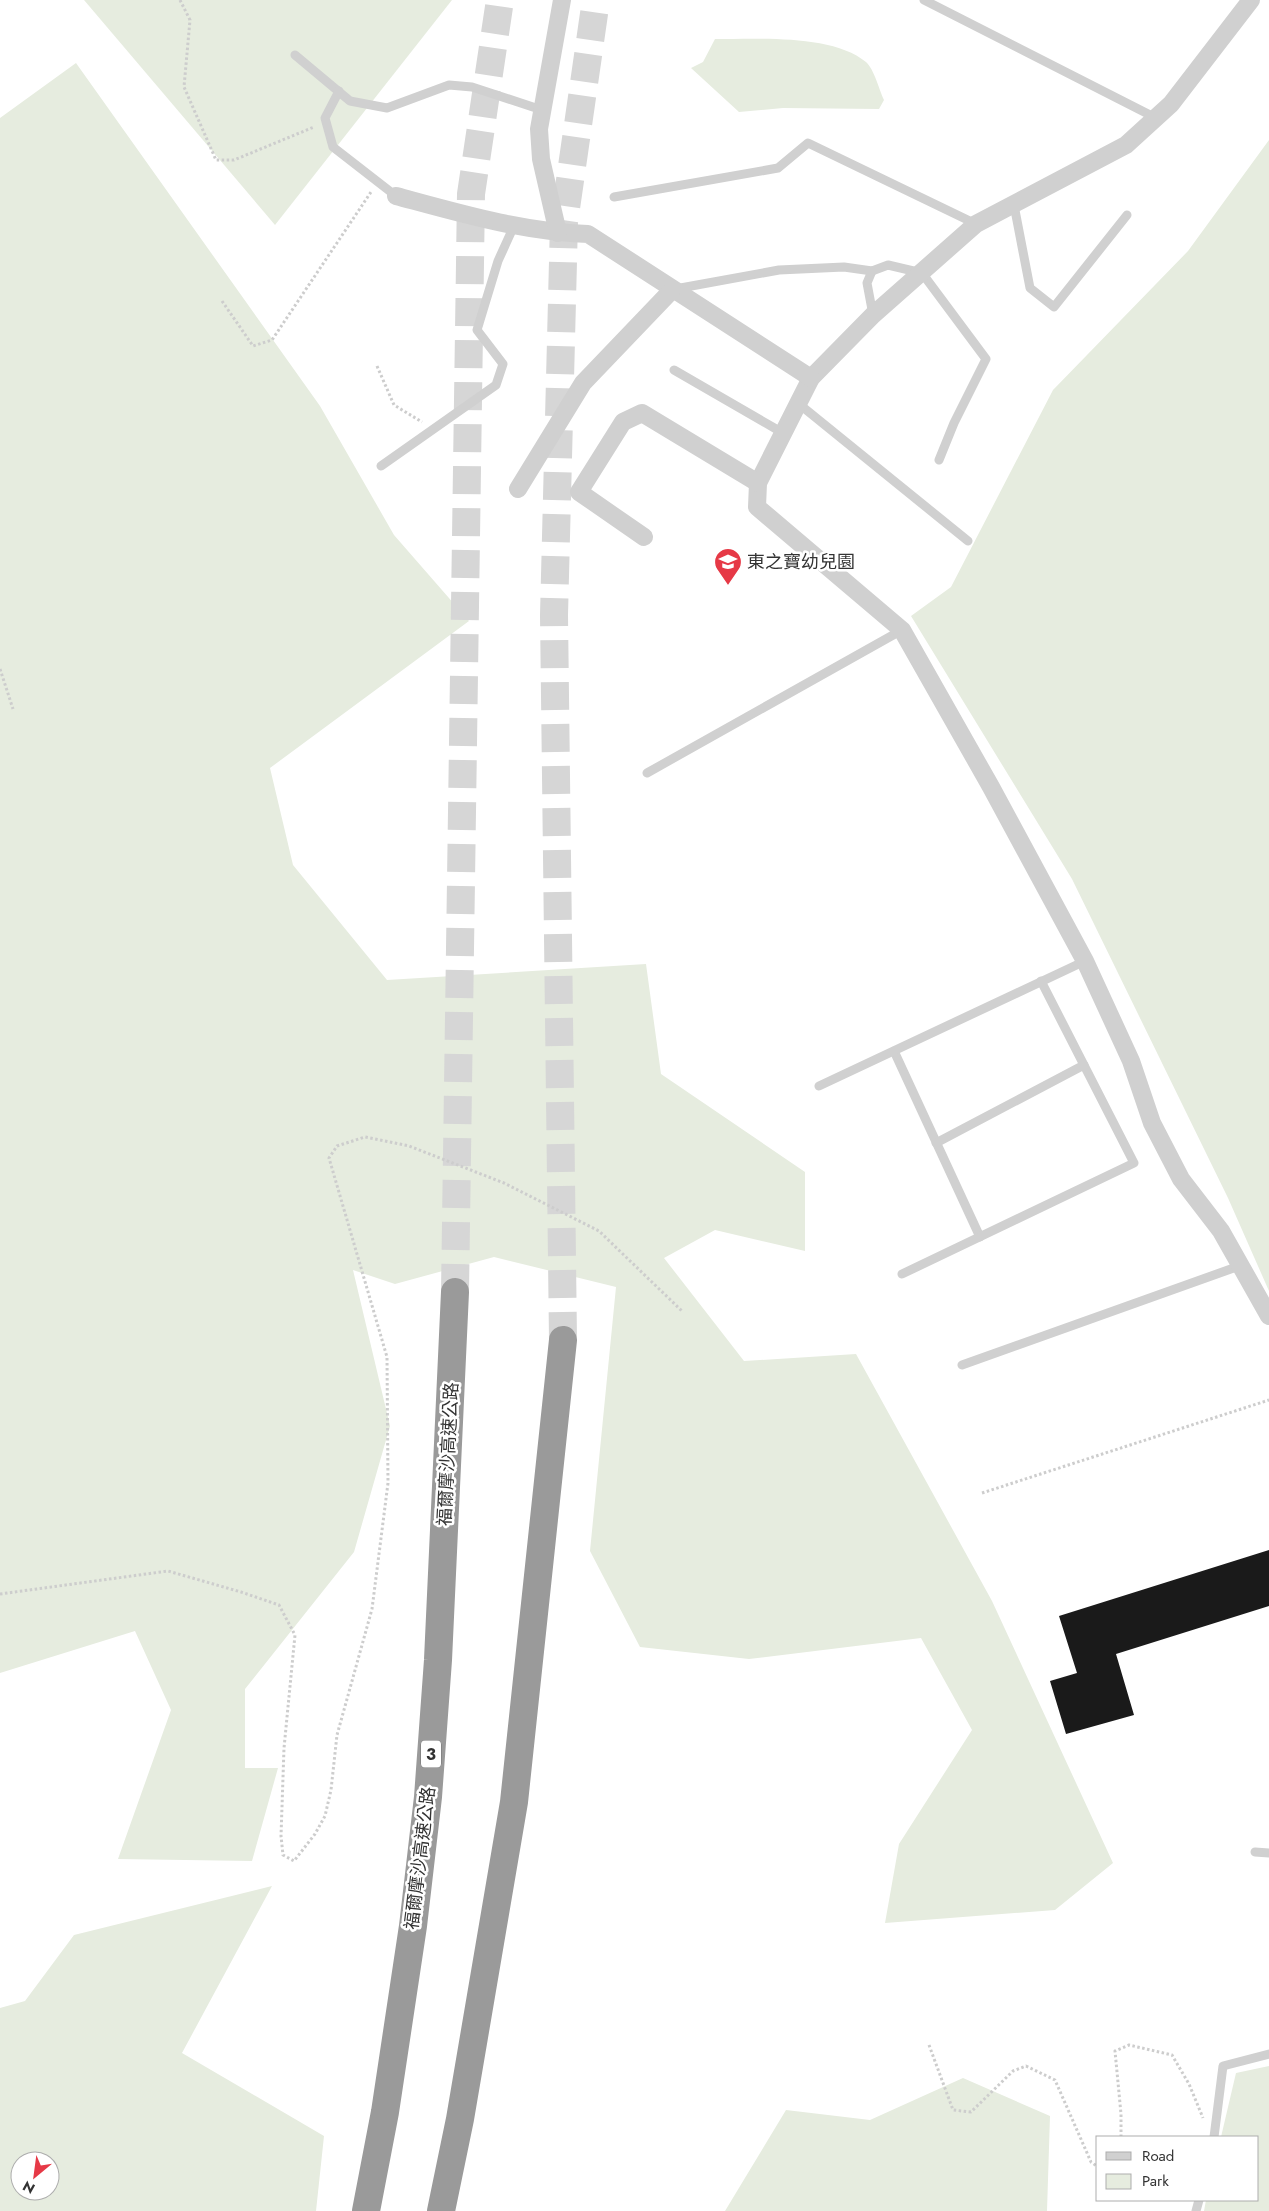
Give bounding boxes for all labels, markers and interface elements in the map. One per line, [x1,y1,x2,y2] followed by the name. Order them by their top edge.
[713,547,743,586] school or university icon: 東之寶幼兒園
[747,549,855,575] place label: 東之寶幼兒園
[431,1381,465,1527] street label: 福爾摩沙高速公路
[421,1740,441,1768] road number: 3
[398,1785,442,1931] street label: 福爾摩沙高速公路
[1096,2136,1259,2201] legend
[1142,2145,1174,2167] text: Road
[10,2151,60,2201] north arrow
[1142,2170,1169,2192] text: Park
[19,2176,38,2199] text: N

